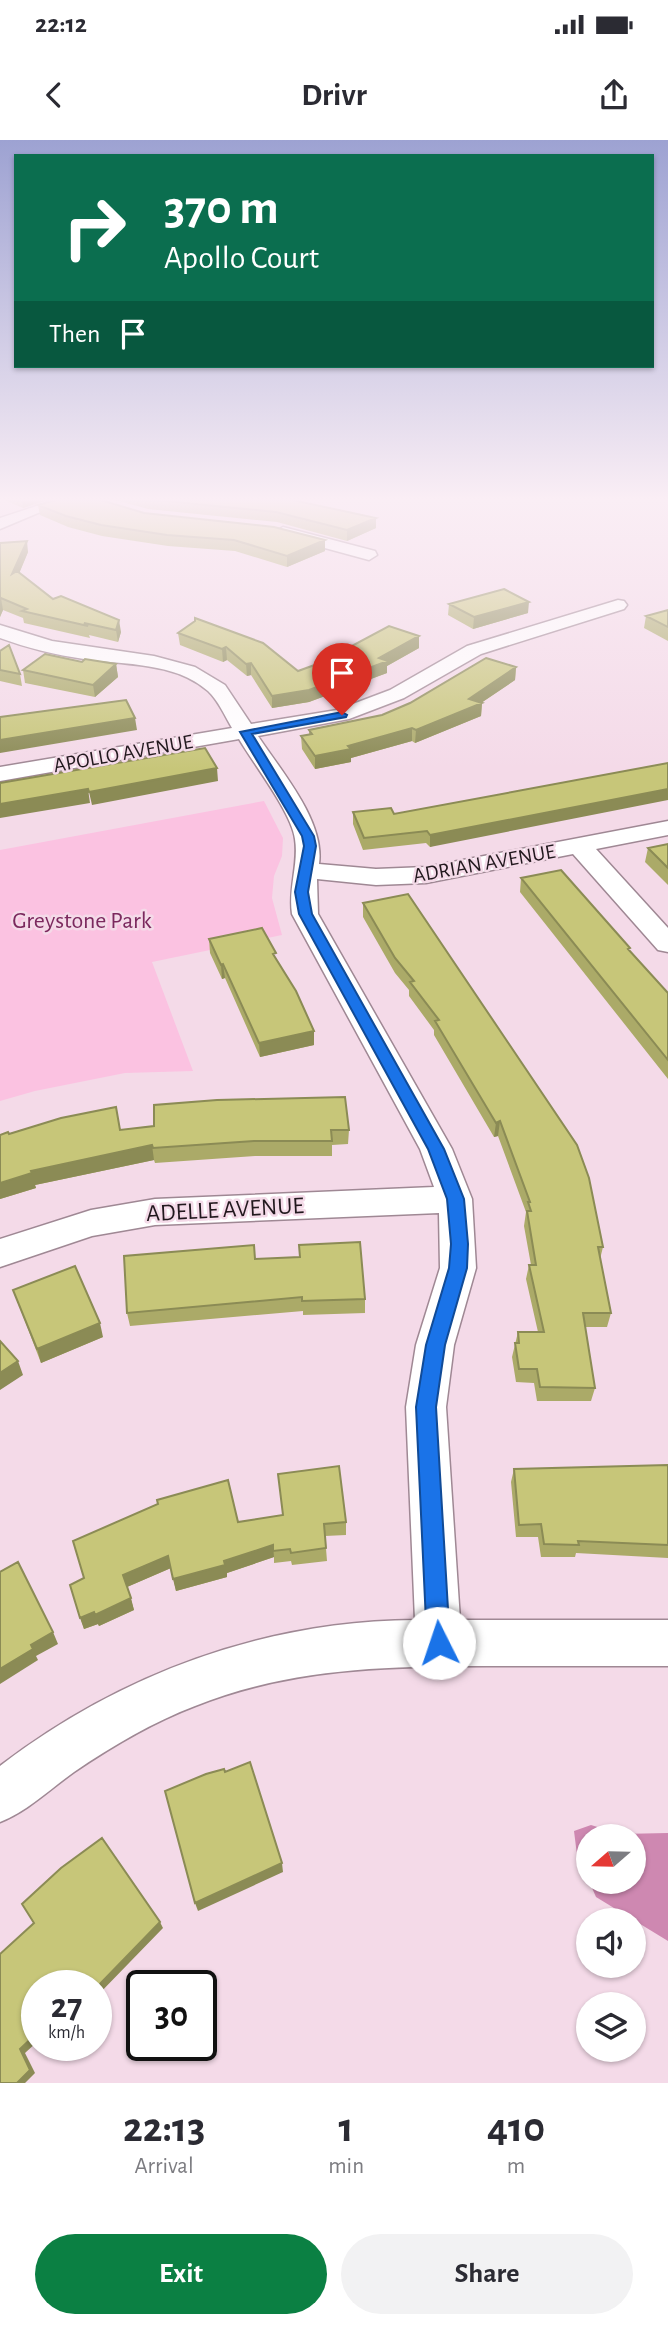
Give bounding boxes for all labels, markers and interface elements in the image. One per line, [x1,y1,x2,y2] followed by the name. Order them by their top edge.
[35,11,87,37] text: 22:12
[35,76,73,114] icon: back
[595,76,633,114] icon: share
[301,79,367,111] text: Drivr
[49,182,140,273] icon: right
[164,184,279,233] text: 370 m
[164,242,319,274] text: Apollo Court
[114,315,152,353] icon: arrive
[49,321,100,347] text: Then
[312,643,372,715] pin
[323,654,361,692] icon: arrive
[52,731,194,776] street label: APOLLO AVENUE
[411,841,557,886] street label: ADRIAN AVENUE
[12,909,152,933] park label: Greystone Park
[146,1194,305,1226] street label: ADELLE AVENUE
[402,1606,476,1680] position arrow
[576,1824,646,1894] north arrow
[576,1824,646,2062] map controls
[576,1908,646,1978] button: sound
[126,1970,217,2061] speed limit sign: 30
[51,1989,82,2024] text: 27
[576,1992,646,2062] button: layers
[48,2024,85,2042] text: km/h
[123,2107,205,2149] text: 22:13
[339,2107,354,2149] text: 1
[487,2107,545,2149] text: 410
[135,2155,194,2178] text: Arrival
[328,2155,364,2178] text: min
[507,2155,525,2178] text: m
[35,2234,327,2314] button: Exit
[341,2234,633,2314] button: Share

